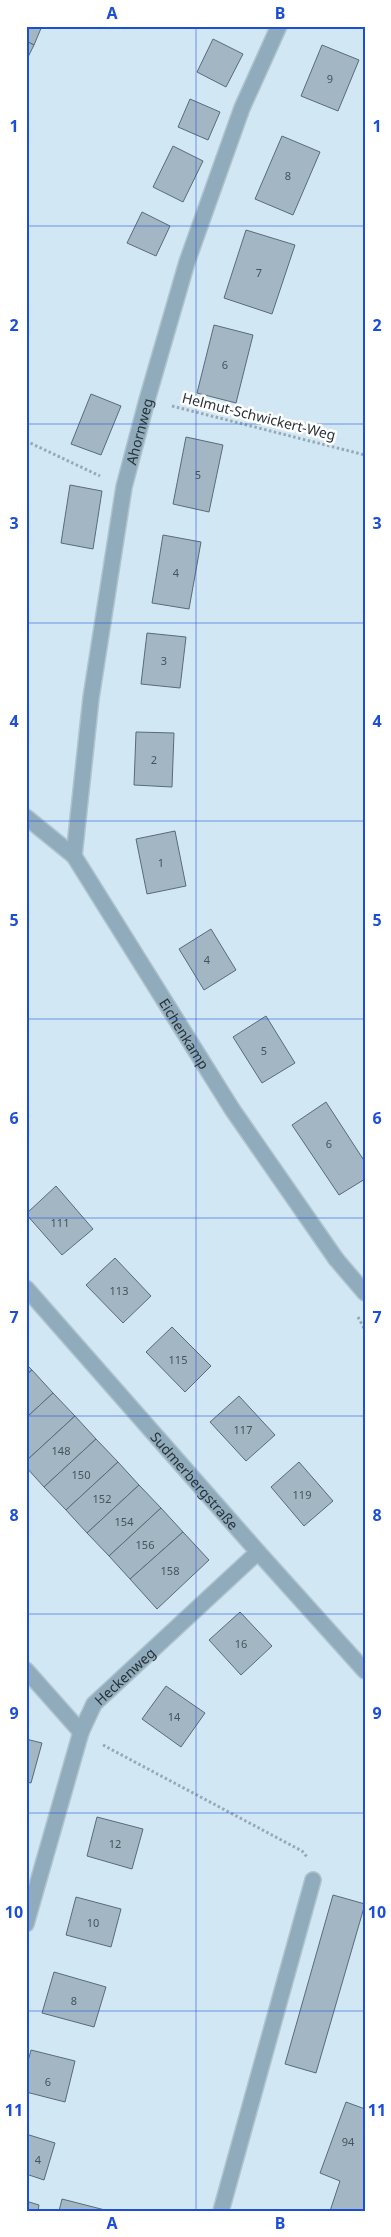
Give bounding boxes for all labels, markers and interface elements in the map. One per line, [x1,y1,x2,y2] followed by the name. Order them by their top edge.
[106,2,118,24] text: A
[275,2,285,24] text: B
[327,71,333,86] house number: 9
[9,115,19,137] text: 1
[372,115,382,137] text: 1
[285,168,291,183] house number: 8
[256,265,262,280] house number: 7
[9,314,19,336] text: 2
[372,314,382,336] text: 2
[222,357,228,372] house number: 6
[180,388,338,444] street label: Helmut-Schwickert-Weg
[121,396,157,467] street label: Ahornweg
[195,467,201,482] house number: 5
[9,512,19,534] text: 3
[372,512,382,534] text: 3
[173,565,180,580] house number: 4
[161,653,167,668] house number: 3
[9,710,19,732] text: 4
[372,710,382,732] text: 4
[151,752,157,767] house number: 2
[158,855,164,870] house number: 1
[9,909,19,931] text: 5
[372,909,382,931] text: 5
[204,952,211,967] house number: 4
[155,994,214,1073] street label: Eichenkamp
[261,1043,267,1058] house number: 5
[9,1107,19,1129] text: 6
[372,1107,382,1129] text: 6
[326,1136,332,1151] house number: 6
[51,1215,69,1230] house number: 111
[110,1283,128,1298] house number: 113
[9,1306,19,1328] text: 7
[372,1306,382,1328] text: 7
[169,1352,187,1367] house number: 115
[234,1422,252,1437] house number: 117
[147,1427,243,1533] street label: Sudmerbergstraße
[52,1443,70,1458] house number: 148
[72,1467,90,1482] house number: 150
[293,1487,311,1502] house number: 119
[93,1491,111,1506] house number: 152
[9,1504,19,1526] text: 8
[372,1504,382,1526] text: 8
[115,1514,134,1529] house number: 154
[136,1537,154,1552] house number: 156
[161,1563,179,1578] house number: 158
[235,1636,247,1651] house number: 16
[90,1643,159,1709] street label: Heckenweg
[9,1702,19,1724] text: 9
[372,1702,382,1724] text: 9
[168,1709,181,1724] house number: 14
[109,1836,121,1851] house number: 12
[5,1901,23,1923] text: 10
[368,1901,386,1923] text: 10
[87,1915,99,1930] house number: 10
[71,1993,77,2008] house number: 8
[45,2074,51,2089] house number: 6
[5,2099,23,2121] text: 11
[368,2099,386,2121] text: 11
[342,2134,355,2149] house number: 94
[35,2152,42,2167] house number: 4
[106,2212,118,2234] text: A
[275,2212,285,2234] text: B

